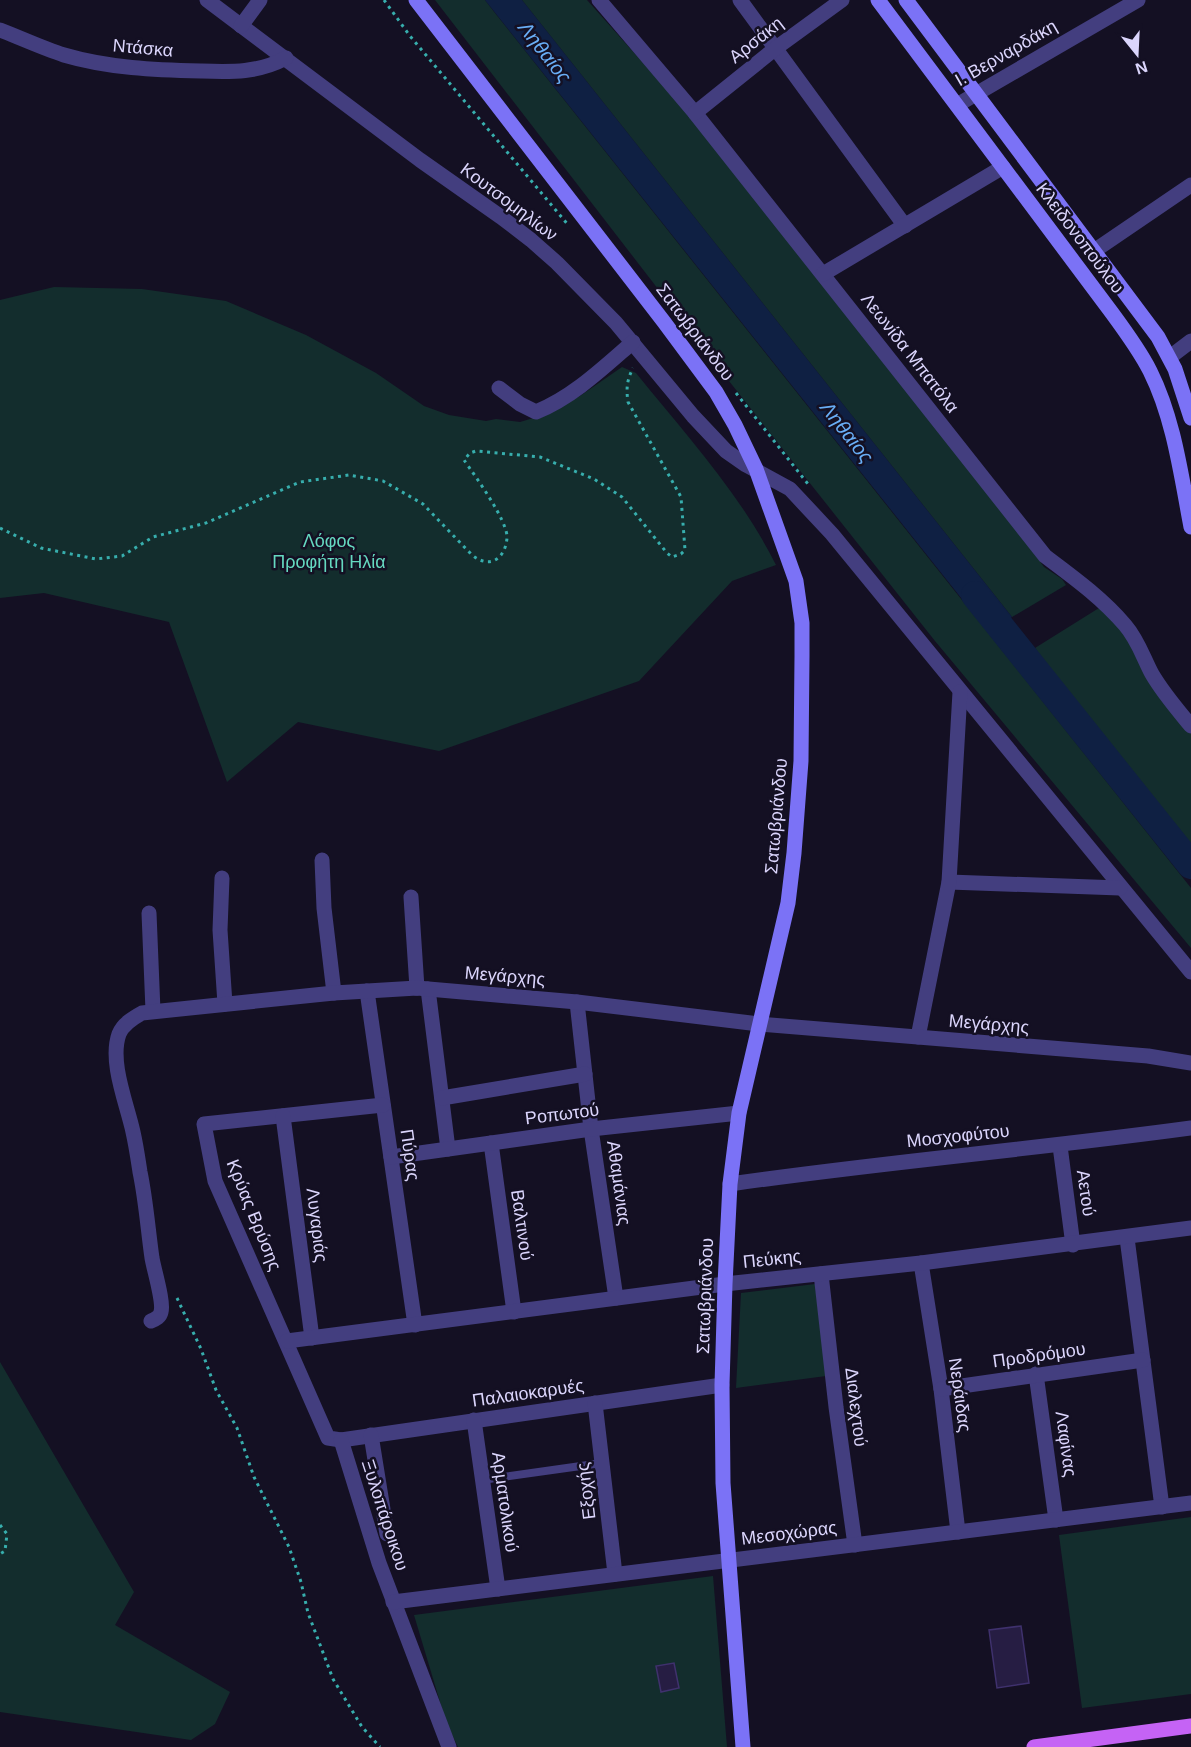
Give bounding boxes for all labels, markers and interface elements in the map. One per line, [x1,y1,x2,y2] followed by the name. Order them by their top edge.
[725,13,787,67] street label: Αρσάκη
[514,16,576,87] water label: Ληθαίος
[951,16,1061,90] street label: Ι. Βερναρδάκη
[1107,24,1167,84] north arrow
[112,35,174,61] street label: Ντάσκα
[1133,58,1150,78] text: N
[457,159,561,245] street label: Κουτσομηλίων
[1032,179,1128,297] street label: Κλειδονοπούλου
[652,280,738,384] street label: Σατωβριάνδου
[857,289,963,417] street label: Λεωνίδα Μπατόλα
[816,396,878,467] water label: Ληθαίος
[272,531,386,572] park label: Λόφος Προφήτη Ηλία
[761,757,791,875] street label: Σατωβριάνδου
[464,963,546,990] street label: Μεγάρχης
[948,1011,1030,1038] street label: Μεγάρχης
[524,1100,600,1128] street label: Ροπωτού
[906,1121,1010,1151] street label: Μοσχοφύτου
[396,1128,424,1183] street label: Πύρας
[603,1139,635,1227] street label: Αθαμάνιας
[223,1157,286,1274] street label: Κρύας Βρύσης
[1073,1168,1099,1218] street label: Αετού
[303,1187,332,1264] street label: Λυγαριάς
[507,1188,537,1262] street label: Βαλτινού
[693,1238,717,1354] street label: Σατωβριάνδου
[742,1246,802,1272] street label: Πεύκης
[991,1339,1087,1371] street label: Προδρόμου
[945,1357,975,1434] street label: Νεράιδας
[841,1366,871,1448] street label: Διαλεχτού
[471,1375,585,1411] street label: Παλαιοκαρυές
[1051,1410,1081,1478] street label: Λαφίνας
[488,1451,522,1553] street label: Αρματολικού
[358,1457,412,1573] street label: Ξυλοπάροικου
[573,1461,599,1521] street label: Εξοχής
[740,1517,838,1549] street label: Μεσοχώρας

